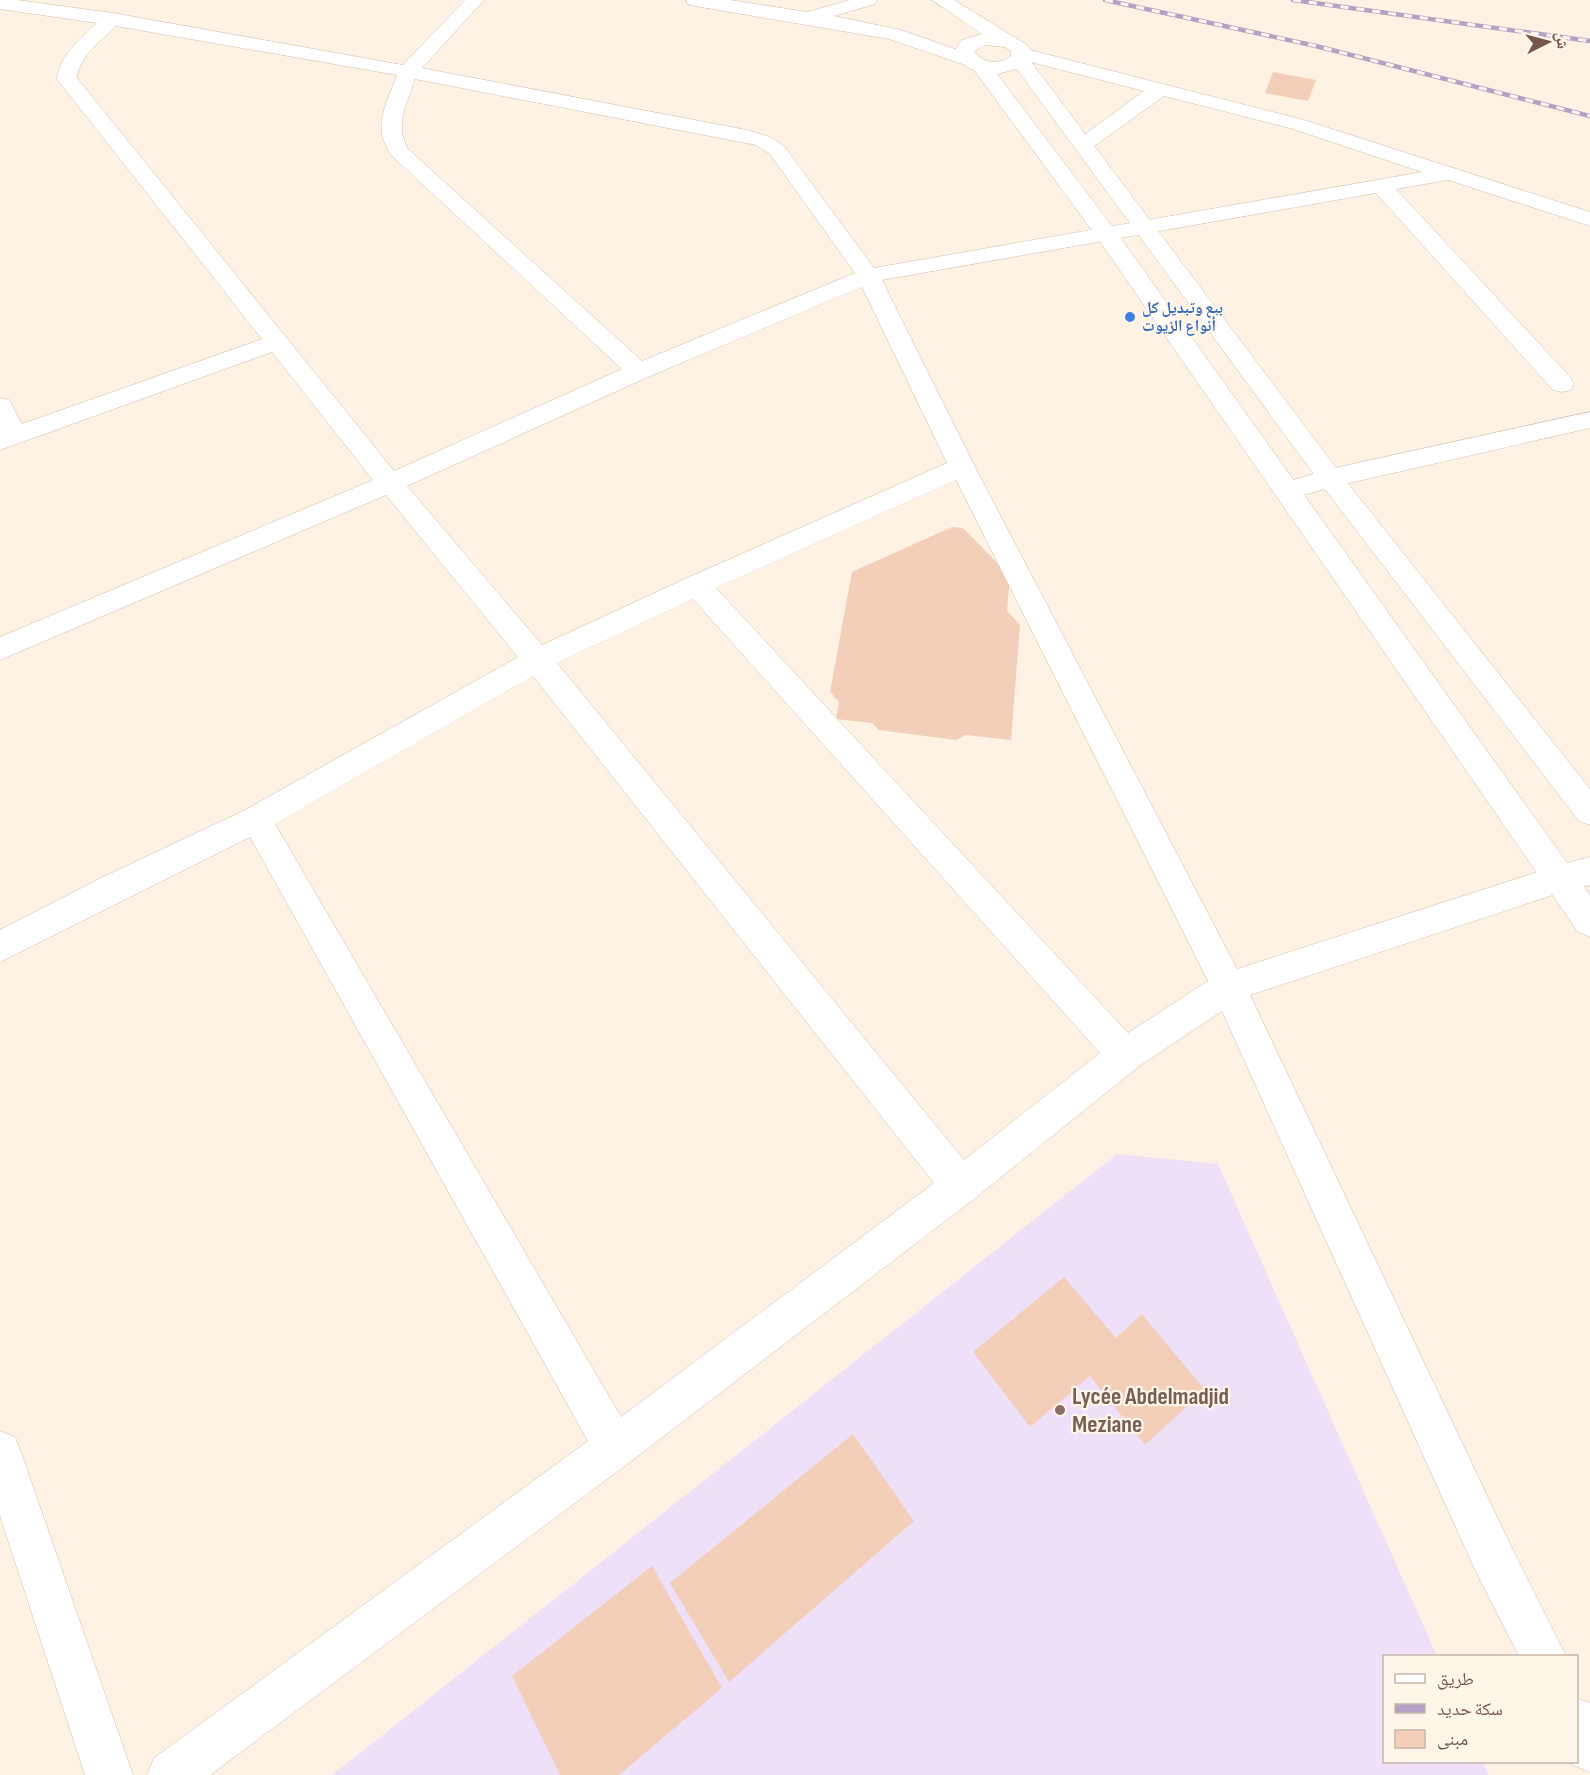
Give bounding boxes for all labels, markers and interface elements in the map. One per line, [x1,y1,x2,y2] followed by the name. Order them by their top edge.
[1518,12,1578,72] north arrow
[1551,31,1572,50] text: ش
[1142,299,1223,336] place label: بيع وتبديل كل أنواع الزيوت
[1123,310,1137,324] marker: بيع وتبديل كل أنواع الزيوت
[1072,1382,1229,1439] place label: Lycée Abdelmadjid Meziane
[1053,1403,1067,1417] marker: Lycée Abdelmadjid Meziane
[1383,1655,1578,1763] legend
[1437,1669,1474,1690] text: طريق
[1437,1699,1503,1720] text: سكة حديد
[1437,1729,1468,1750] text: مبنى

